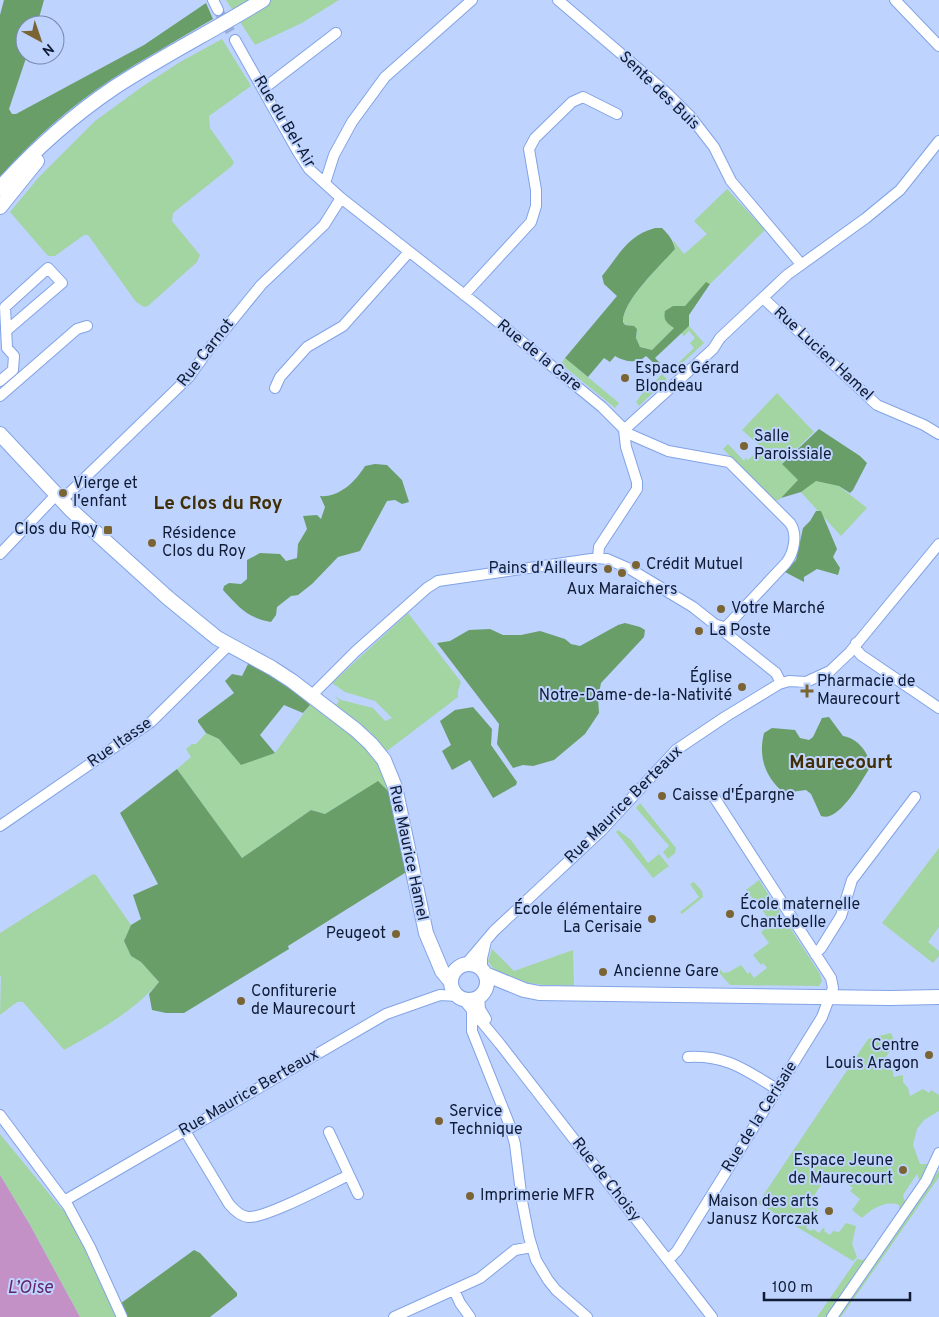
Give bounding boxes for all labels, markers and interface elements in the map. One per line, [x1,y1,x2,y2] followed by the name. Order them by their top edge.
[15,15,65,65] north arrow
[38,39,57,59] text: N
[614,47,704,135] street label: Sente des Buis
[249,72,319,172] street label: Rue du Bel-Air
[769,303,877,405] street label: Rue Lucien Hamel
[173,315,239,391] street label: Rue Carnot
[492,316,586,396] street label: Rue de la Gare
[635,359,739,397] place label: Espace Gérard Blondeau
[619,372,631,384] marker: Espace Gérard Blondeau
[754,427,832,465] place label: Salle Paroissiale
[738,440,750,452] marker: Salle Paroissiale
[73,474,138,512] place label: Vierge et l'enfant
[57,487,69,499] marker: Vierge et l'enfant
[153,492,283,516] district label: Le Clos du Roy
[14,520,98,540] place label: Clos du Roy
[102,524,114,536] marker: Clos du Roy
[162,524,246,562] place label: Résidence Clos du Roy
[146,537,158,549] marker: Résidence Clos du Roy
[646,555,743,575] place label: Crédit Mutuel
[488,559,598,579] place label: Pains d'Ailleurs
[630,559,642,571] marker: Crédit Mutuel
[602,563,614,575] marker: Pains d'Ailleurs
[616,567,628,579] marker: Aux Maraichers
[567,580,677,600] place label: Aux Maraichers
[731,599,825,619] place label: Votre Marché
[715,603,727,615] marker: Votre Marché
[709,621,771,641] place label: La Poste
[693,625,705,637] marker: La Poste
[539,666,732,706] place label: Église Notre-Dame-de-la-Nativité
[817,672,915,710] place label: Pharmacie de Maurecourt
[736,681,748,693] marker: Église Notre-Dame-de-la-Nativité
[801,685,813,697] marker: Pharmacie de Maurecourt
[84,714,156,772] street label: Rue Itasse
[561,742,687,868] street label: Rue Maurice Berteaux
[789,751,893,775] district label: Maurecourt
[384,783,432,923] street label: Rue Maurice Hamel
[672,784,795,806] place label: Caisse d'Épargne
[656,790,668,802] marker: Caisse d'Épargne
[740,893,860,933] place label: École maternelle Chantebelle
[514,898,642,938] place label: École élémentaire La Cerisaie
[724,908,736,920] marker: École maternelle Chantebelle
[646,913,658,925] marker: École élémentaire La Cerisaie
[326,924,386,944] place label: Peugeot
[390,928,402,940] marker: Peugeot
[613,962,719,982] place label: Ancienne Gare
[597,966,609,978] marker: Ancienne Gare
[251,982,356,1020] place label: Confiturerie de Maurecourt
[235,995,247,1007] marker: Confiturerie de Maurecourt
[825,1036,919,1074] place label: Centre Louis Aragon
[175,1045,323,1141] street label: Rue Maurice Berteaux
[923,1049,935,1061] marker: Centre Louis Aragon
[718,1058,802,1176] street label: Rue de la Cerisaie
[449,1102,523,1140] place label: Service Technique
[433,1115,445,1127] marker: Service Technique
[567,1134,645,1226] street label: Rue de Choisy
[788,1151,893,1189] place label: Espace Jeune de Maurecourt
[897,1164,909,1176] marker: Espace Jeune de Maurecourt
[480,1186,595,1206] place label: Imprimerie MFR
[464,1190,476,1202] marker: Imprimerie MFR
[707,1192,819,1230] place label: Maison des arts Janusz Korczak
[823,1205,835,1217] marker: Maison des arts Janusz Korczak
[764,1270,910,1302] scale bar
[7,1277,54,1300] water label: L’Oise
[772,1279,813,1298] text: 100 m

